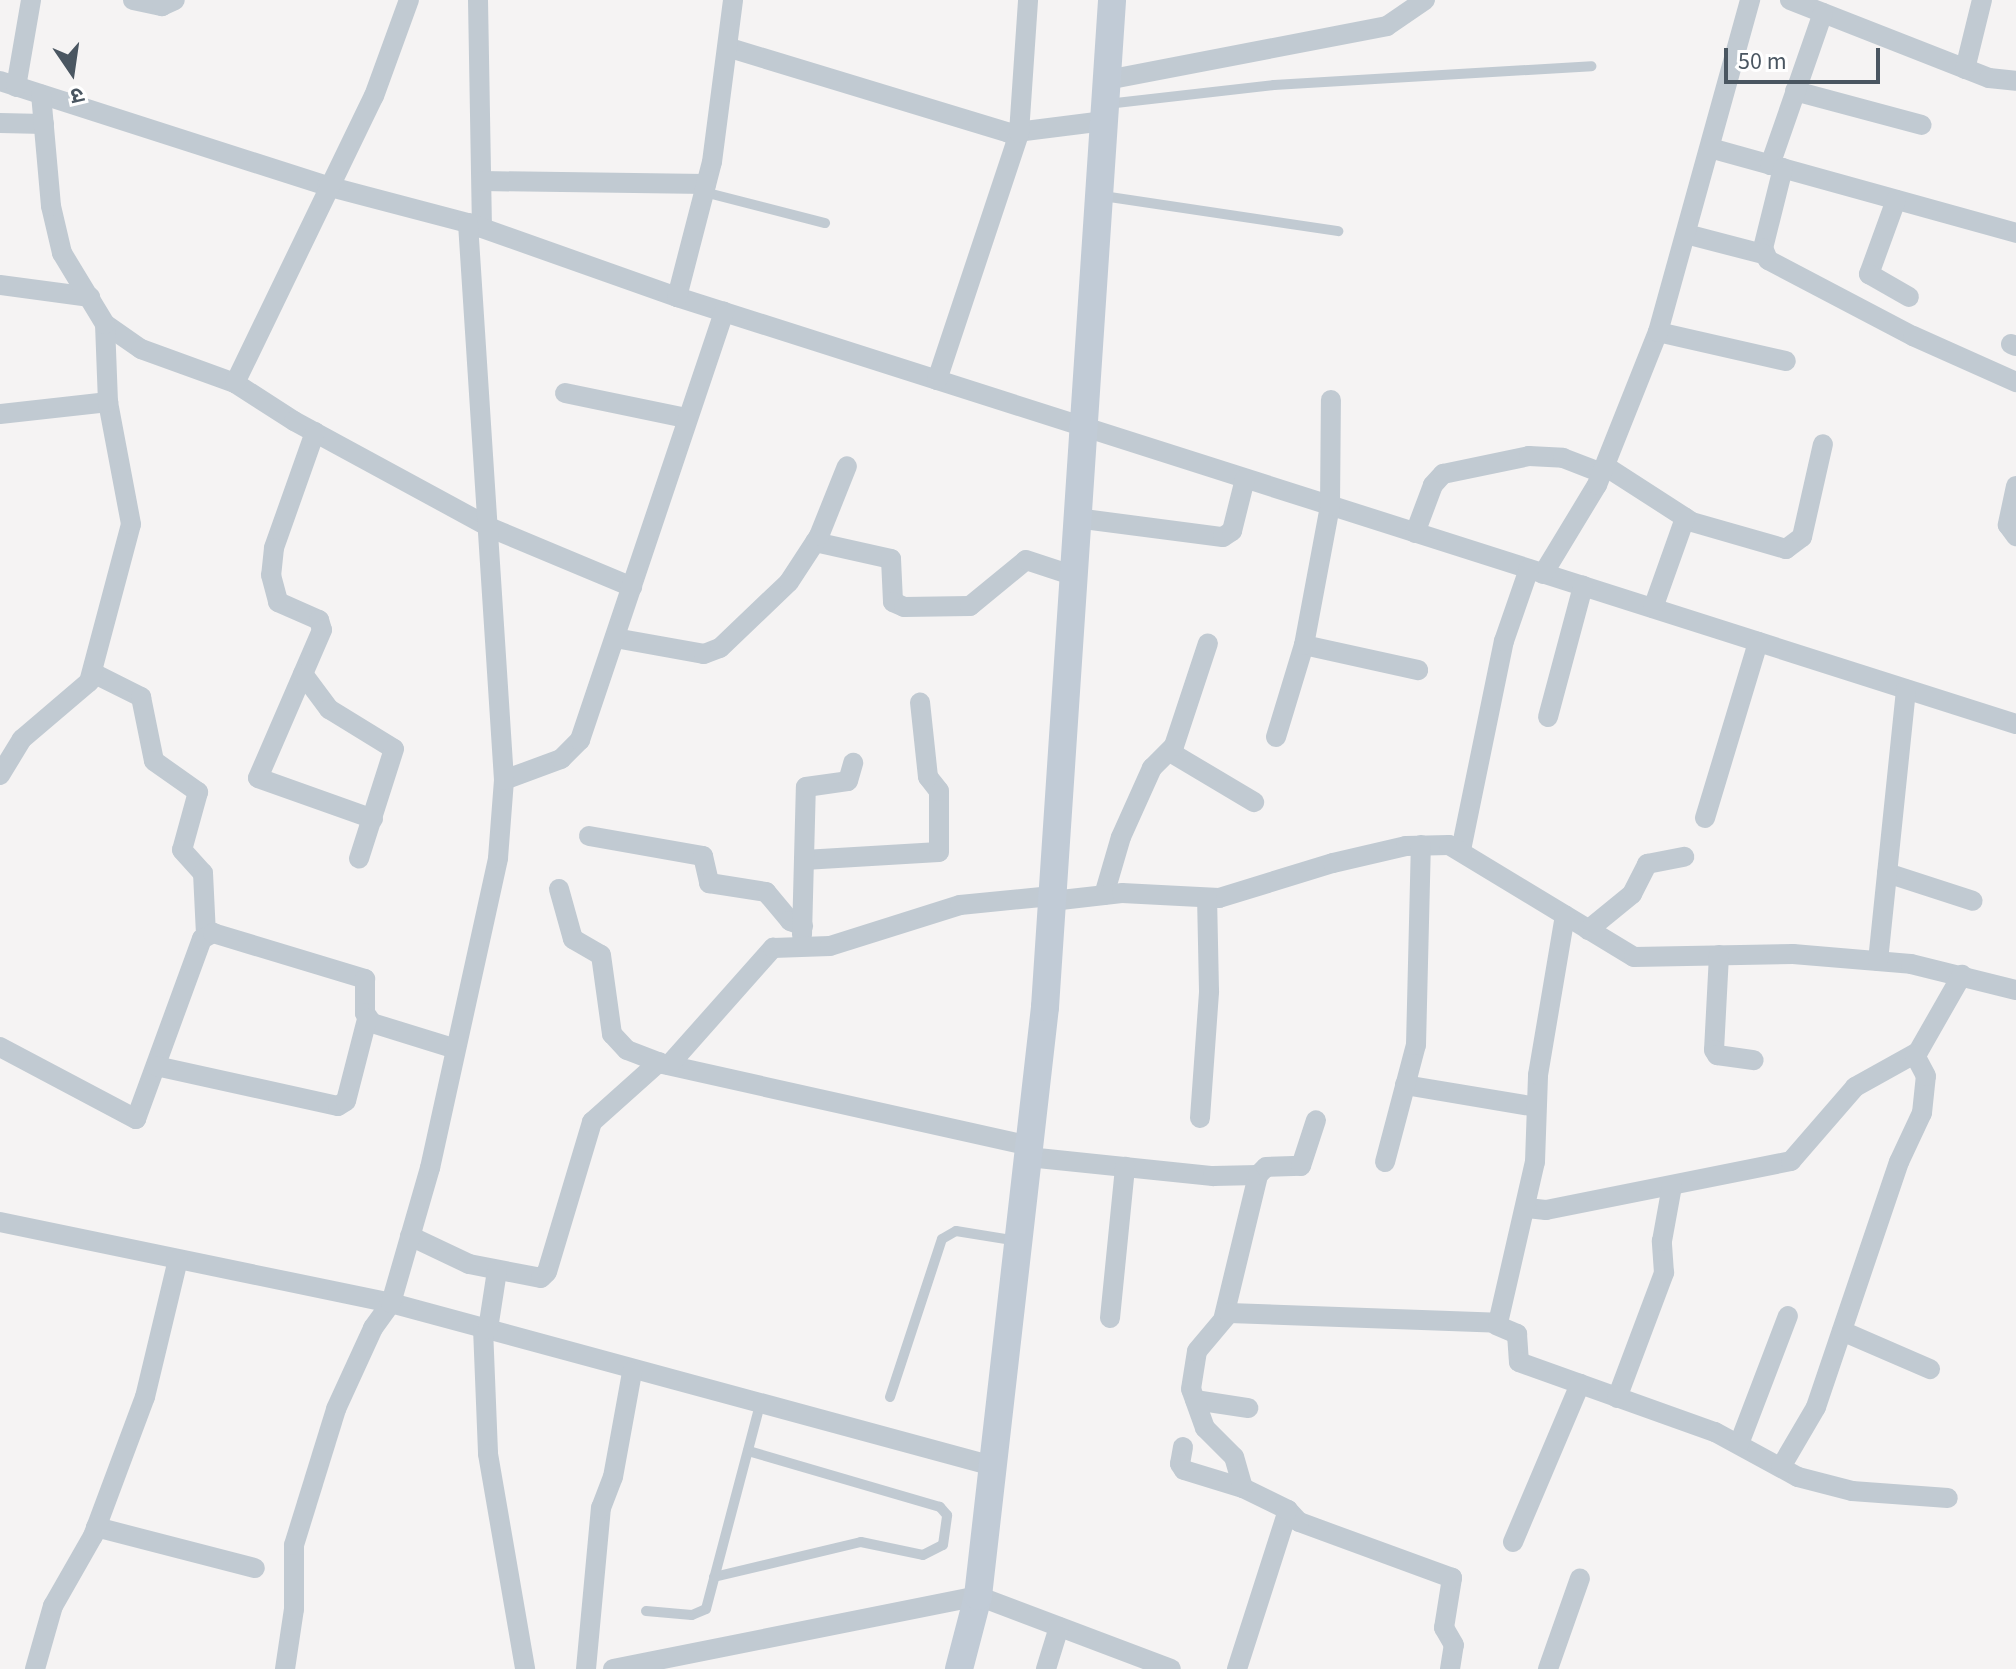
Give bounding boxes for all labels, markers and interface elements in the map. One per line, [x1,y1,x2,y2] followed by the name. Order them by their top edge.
[32,32,112,112] north arrow
[1728,32,1884,82] scale bar
[1738,44,1787,79] text: 50 m
[68,78,87,112] text: उ

